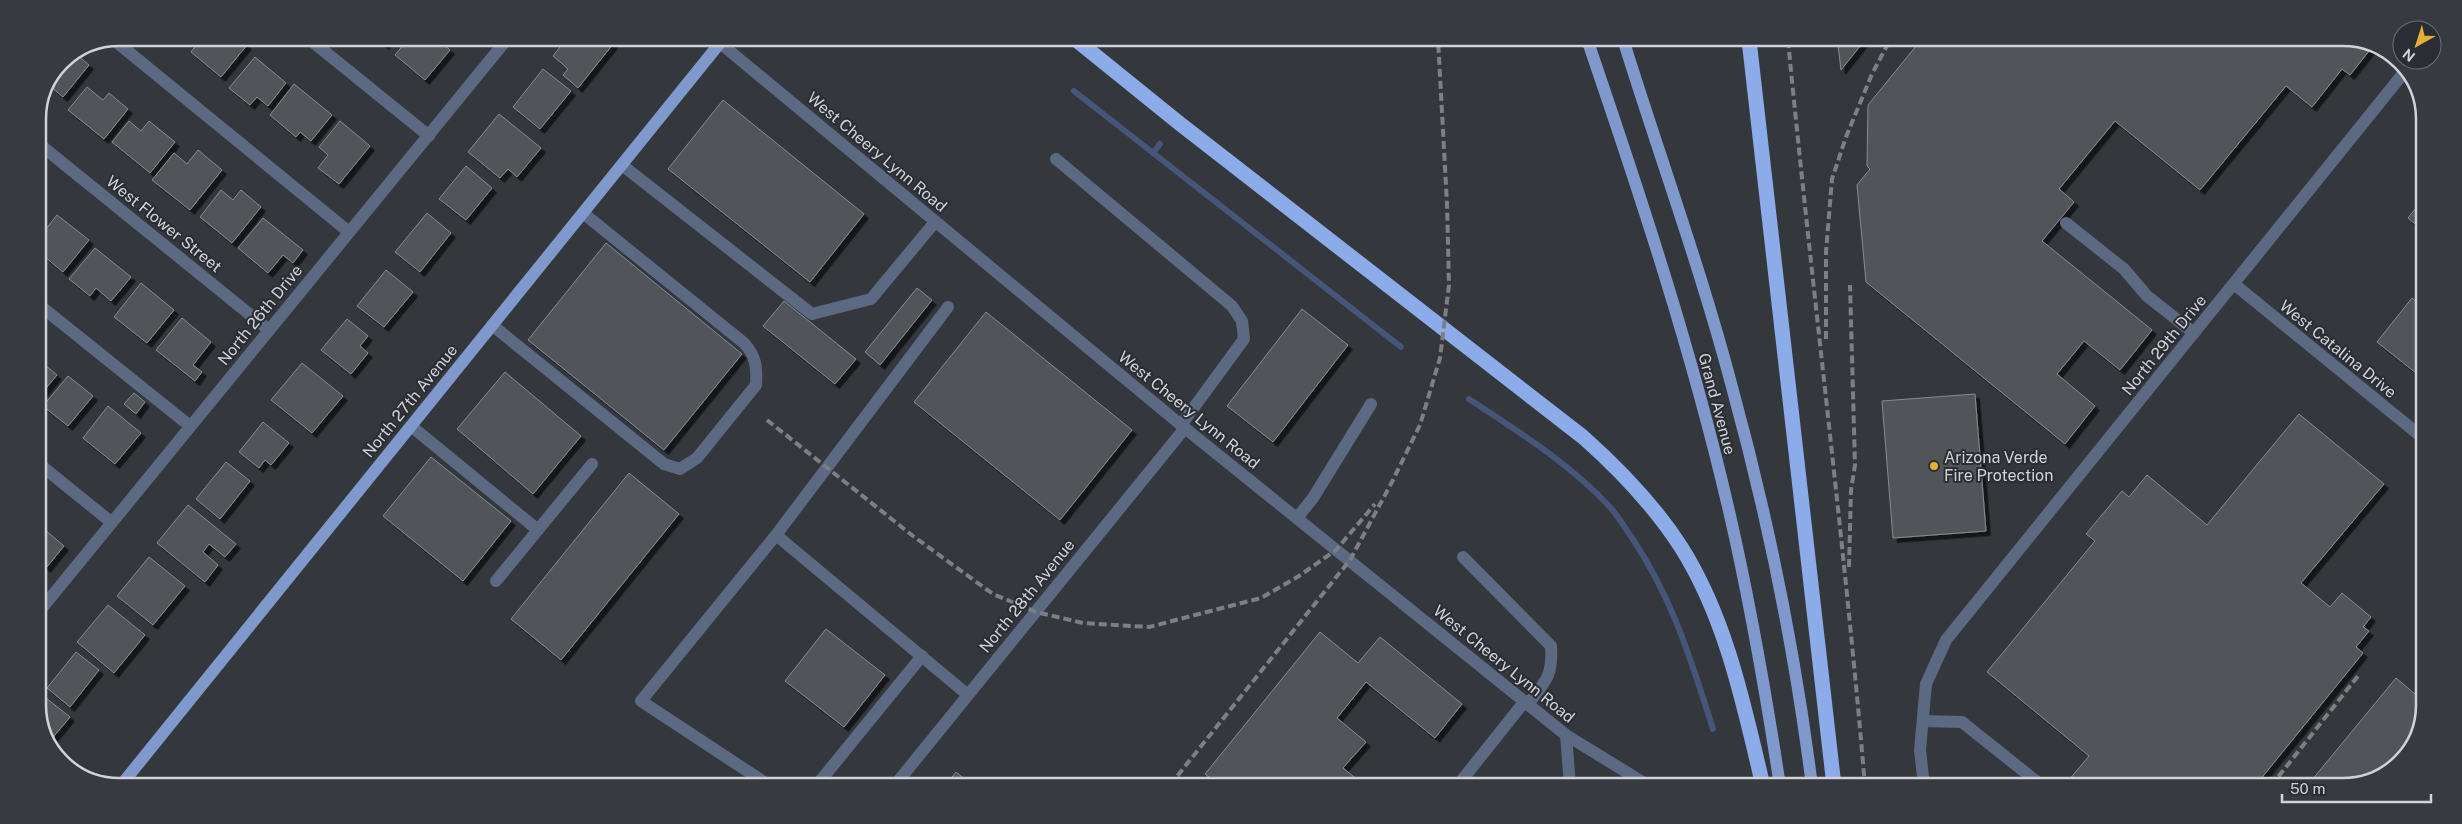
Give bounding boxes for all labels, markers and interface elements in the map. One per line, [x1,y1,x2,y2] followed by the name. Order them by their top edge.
[2392,20,2442,70] north arrow
[2400,45,2418,65] text: N
[803,88,951,216] street label: West Cheery Lynn Road
[103,172,225,276] street label: West Flower Street
[214,261,306,369] street label: North 26th Drive
[2118,291,2210,399] street label: North 29th Drive
[2276,296,2400,402] street label: West Catalina Drive
[359,341,461,461] street label: North 27th Avenue
[1115,347,1263,473] street label: West Cheery Lynn Road
[1694,351,1740,457] street label: Grand Avenue
[1944,448,2053,485] place label: Arizona Verde Fire Protection
[1928,460,1940,472] marker: Arizona Verde Fire Protection
[975,535,1079,657] street label: North 28th Avenue
[1430,601,1578,727] street label: West Cheery Lynn Road
[2282,772,2431,804] scale bar
[2290,780,2325,797] text: 50 m

